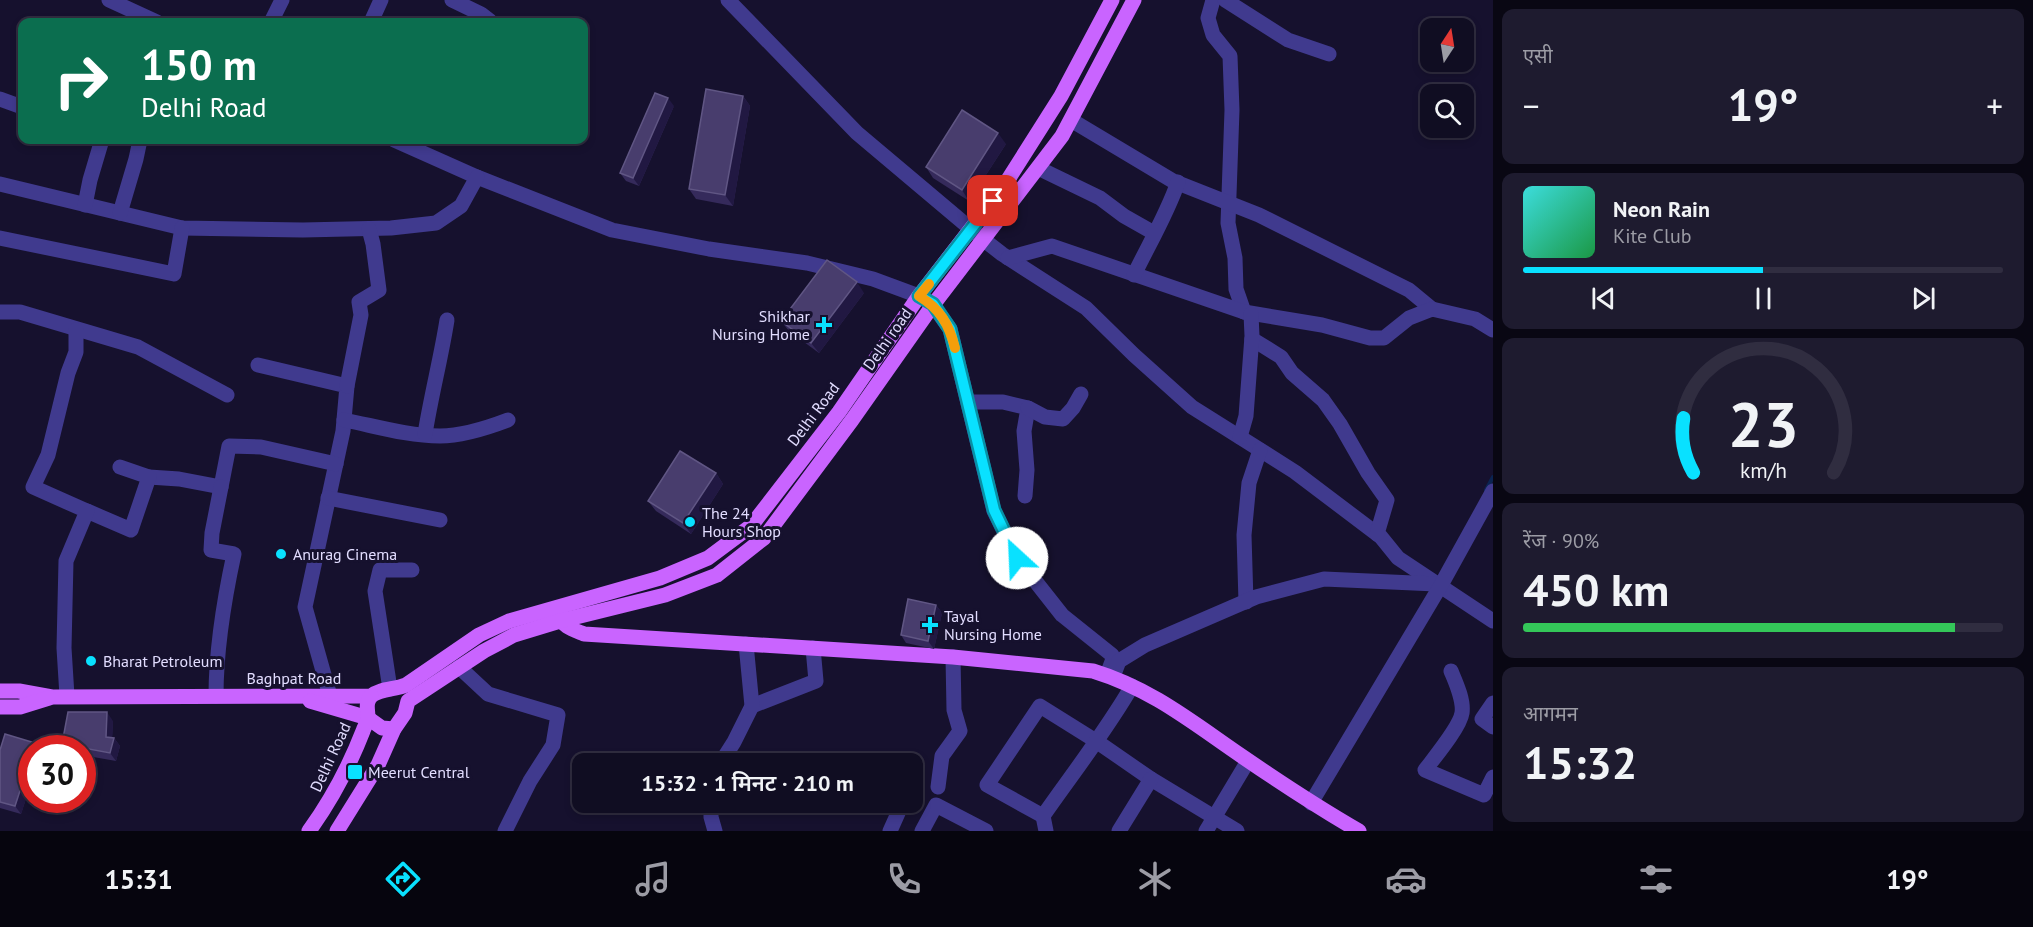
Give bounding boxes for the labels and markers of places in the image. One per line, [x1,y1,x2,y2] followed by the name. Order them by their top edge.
[967,175,1018,226] pin
[712,306,811,344] place label: Shikhar Nursing Home
[815,316,833,334] marker: Shikhar Nursing Home
[702,503,781,541] place label: The 24 Hours Shop
[683,515,697,529] marker: The 24 Hours Shop
[293,544,397,564] place label: Anurag Cinema
[274,547,288,561] marker: Anurag Cinema
[944,606,1042,644] place label: Tayal Nursing Home
[921,616,939,634] marker: Tayal Nursing Home
[103,651,222,671] place label: Bharat Petroleum
[84,654,98,668] marker: Bharat Petroleum
[368,762,470,782] place label: Meerut Central
[346,763,364,781] marker: Meerut Central

